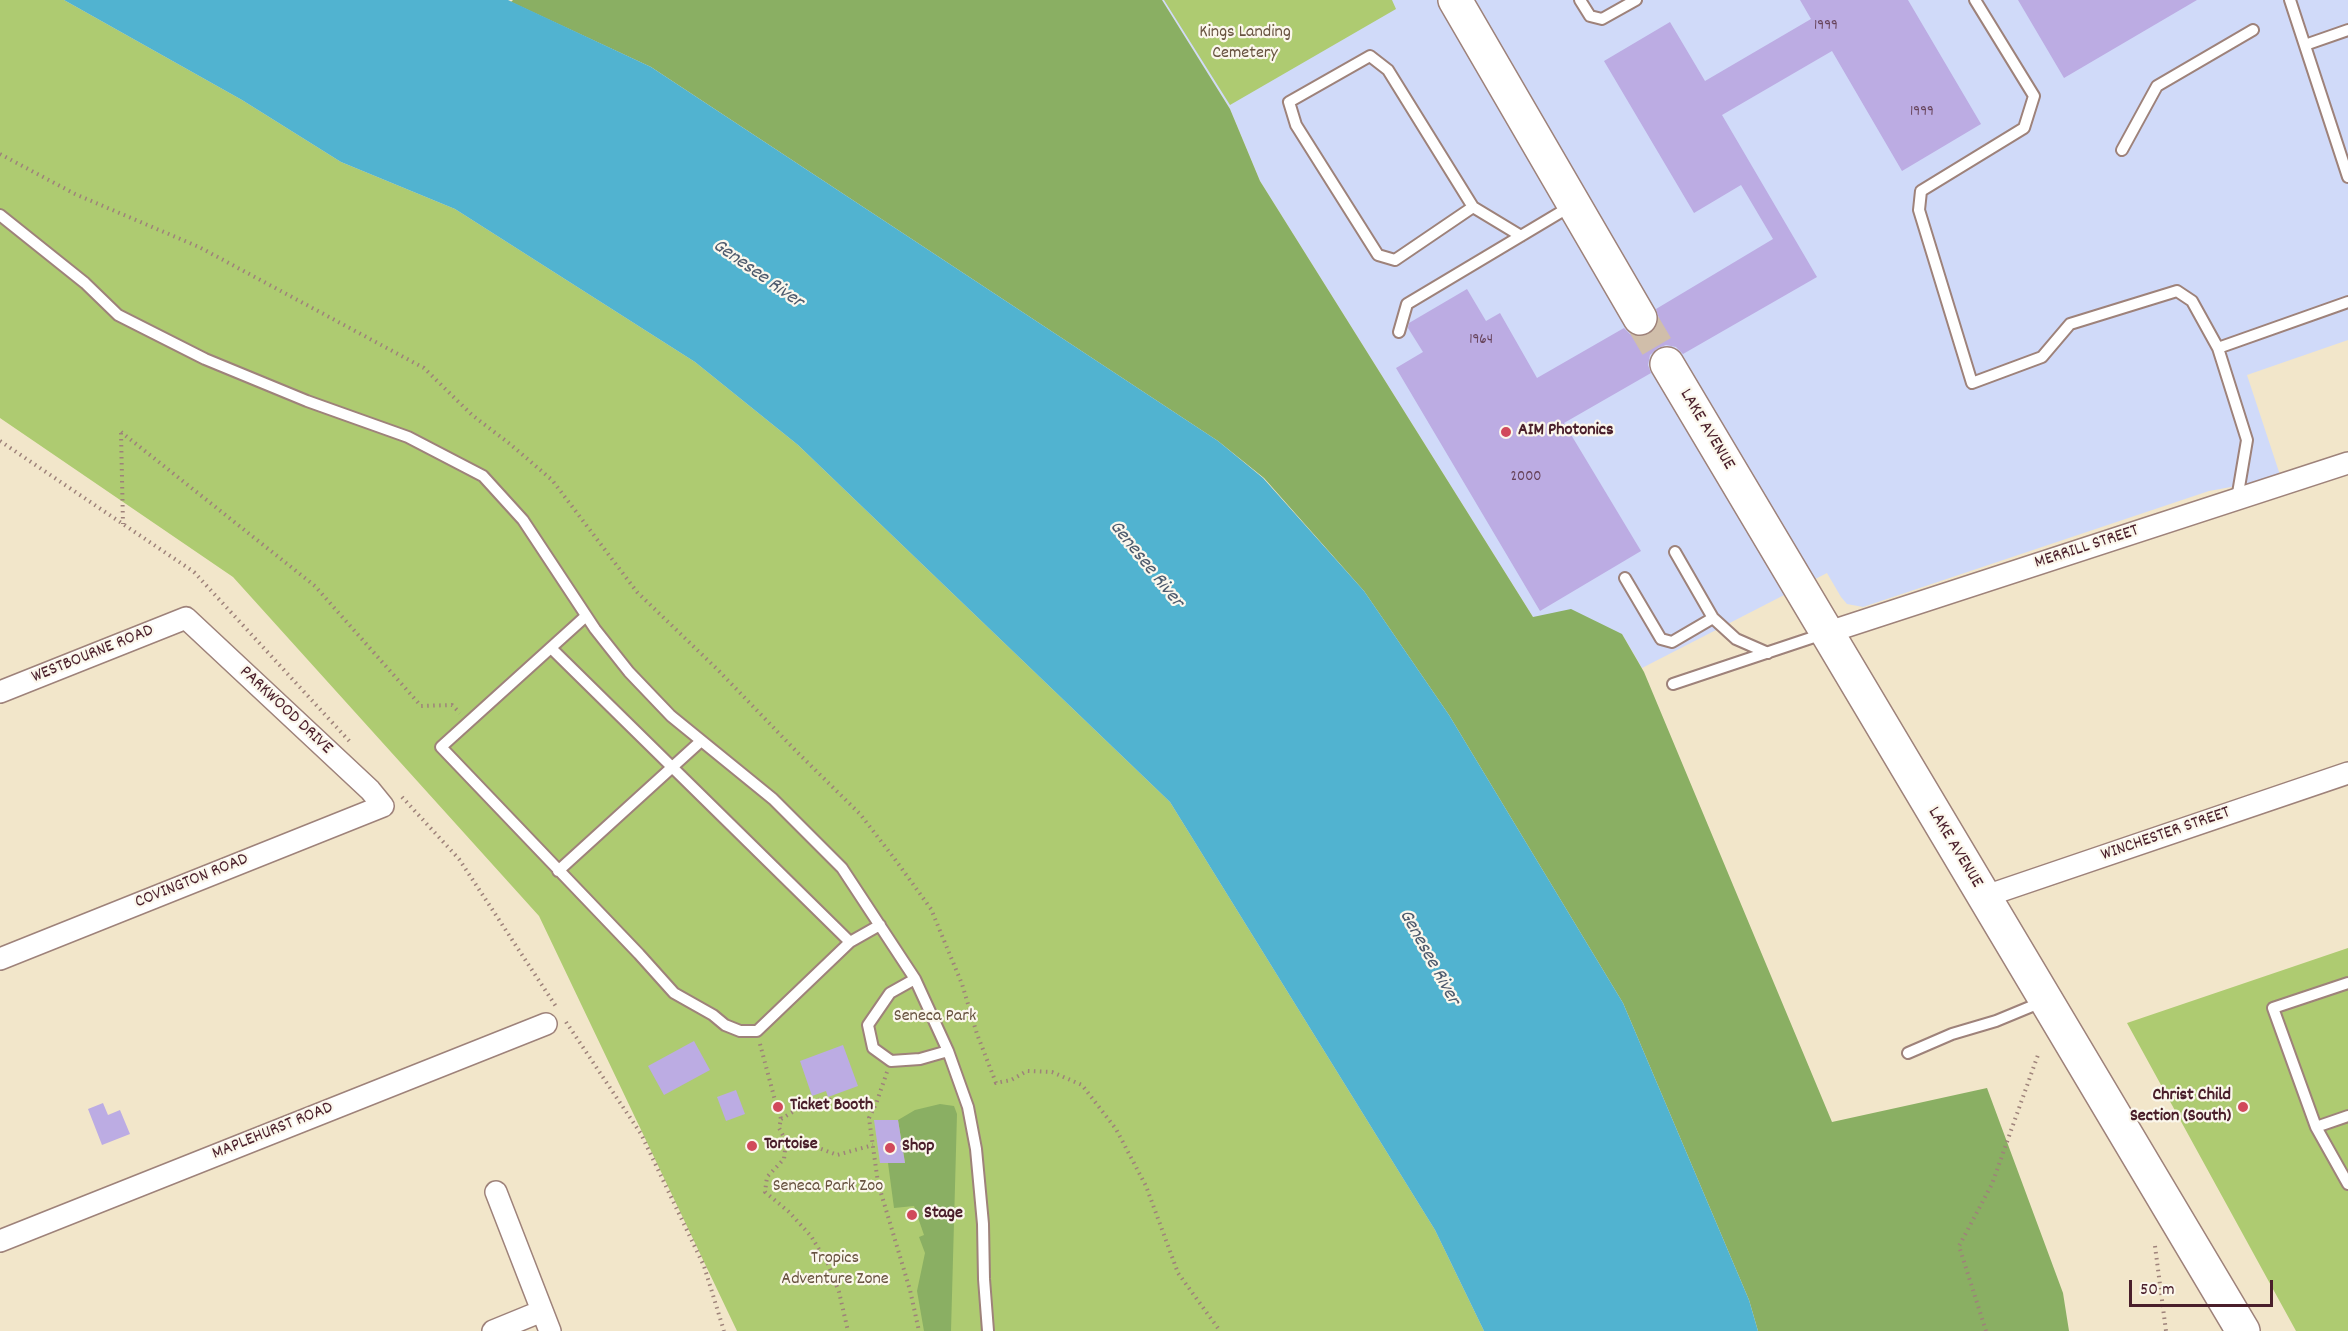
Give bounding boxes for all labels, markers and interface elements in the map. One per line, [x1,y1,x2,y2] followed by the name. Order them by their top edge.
[1814,18,1838,36] house number: 1999
[1199,23,1291,66] park label: Kings Landing Cemetery
[1910,104,1934,122] house number: 1999
[707,235,807,315] water label: Genesee River
[1469,332,1493,350] house number: 1964
[1674,386,1738,474] street label: LAKE AVENUE
[1518,421,1614,443] place label: AIM Photonics
[1499,425,1513,439] marker: AIM Photonics
[1510,469,1542,487] house number: 2000
[1102,516,1188,614] water label: Genesee River
[2032,521,2142,575] street label: MERRILL STREET
[29,621,157,689] street label: WESTBOURNE ROAD
[234,662,336,760] street label: PARKWOOD DRIVE
[2099,803,2233,867] street label: WINCHESTER STREET
[1922,804,1986,892] street label: LAKE AVENUE
[132,849,252,915] street label: COVINGTON ROAD
[1392,906,1464,1010] water label: Genesee River
[894,1007,976,1029] park label: Seneca Park
[2130,1086,2231,1128] place label: Christ Child Section (South)
[790,1096,873,1118] place label: Ticket Booth
[210,1098,336,1166] street label: MAPLEHURST ROAD
[771,1100,785,1114] marker: Ticket Booth
[2236,1100,2250,1114] marker: Christ Child Section (South)
[764,1135,818,1157] place label: Tortoise
[902,1137,934,1159] place label: Shop
[745,1139,759,1153] marker: Tortoise
[883,1141,897,1155] marker: Shop
[773,1177,883,1199] park label: Seneca Park Zoo
[924,1204,963,1226] place label: Stage
[905,1208,919,1222] marker: Stage
[781,1249,889,1292] park label: Tropics Adventure Zone
[2132,1268,2276,1306] scale bar
[2140,1278,2175,1303] text: 50 m

